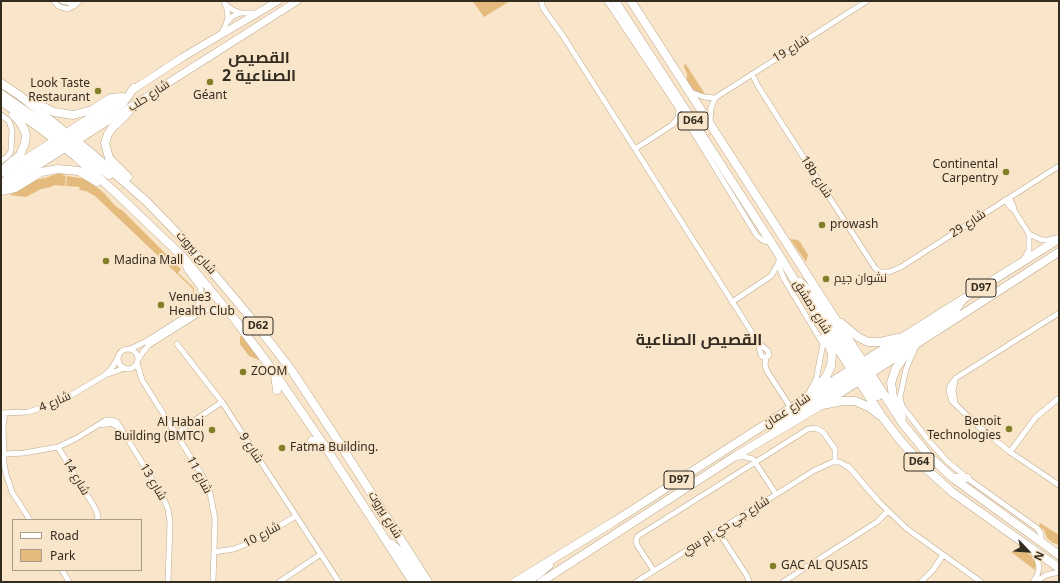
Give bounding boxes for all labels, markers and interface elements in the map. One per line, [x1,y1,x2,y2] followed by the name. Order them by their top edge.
[770,32,812,66] street label: شارع 19
[222,48,296,86] district label: القصيص الصناعية 2
[28,77,90,105] place label: Look Taste Restaurant
[126,77,172,115] street label: شارع حلب
[205,77,215,87] marker: Géant
[93,86,103,96] marker: Look Taste Restaurant
[193,89,227,103] place label: Géant
[678,112,708,130] road number: D64
[797,153,835,201] street label: 18b شارع
[933,158,998,186] place label: Continental Carpentry
[1001,167,1011,177] marker: Continental Carpentry
[947,207,989,241] street label: شارع 29
[830,218,878,232] place label: prowash
[817,220,827,230] marker: prowash
[173,229,219,277] street label: شارع بيروت
[114,254,183,268] place label: Madina Mall
[101,256,111,266] marker: Madina Mall
[834,272,887,286] place label: نشوان جيم
[821,274,831,284] marker: نشوان جيم
[790,277,834,337] street label: شارع دمشق
[966,279,996,297] road number: D97
[169,291,235,319] place label: Venue3 Health Club
[156,300,166,310] marker: Venue3 Health Club
[243,317,273,335] road number: D62
[636,330,762,350] district label: القصيص الصناعية
[251,365,287,379] place label: ZOOM
[238,367,248,377] marker: ZOOM
[37,389,73,415] street label: شارع 4
[761,391,813,431] street label: شارع عمان
[927,415,1001,443] place label: Benoit Technologies
[114,416,204,444] place label: Al Habai Building (BMTC)
[1004,424,1014,434] marker: Benoit Technologies
[207,425,217,435] marker: Al Habai Building (BMTC)
[236,430,266,466] street label: شارع 9
[290,441,378,455] place label: Fatma Building.
[277,443,287,453] marker: Fatma Building.
[904,453,934,471] road number: D64
[183,454,215,496] street label: شارع 11
[60,456,92,498] street label: شارع 14
[137,461,169,503] street label: شارع 13
[664,471,694,489] road number: D97
[365,489,405,541] street label: شارع بيروت
[680,493,772,559] street label: شارع جي دي إم سي
[12,519,142,571] legend
[241,519,283,551] street label: شارع 10
[50,527,79,544] text: Road
[1008,531,1048,571] north arrow
[50,547,75,564] text: Park
[1031,549,1048,564] text: N
[781,559,868,573] place label: GAC AL QUSAIS
[768,561,778,571] marker: GAC AL QUSAIS

